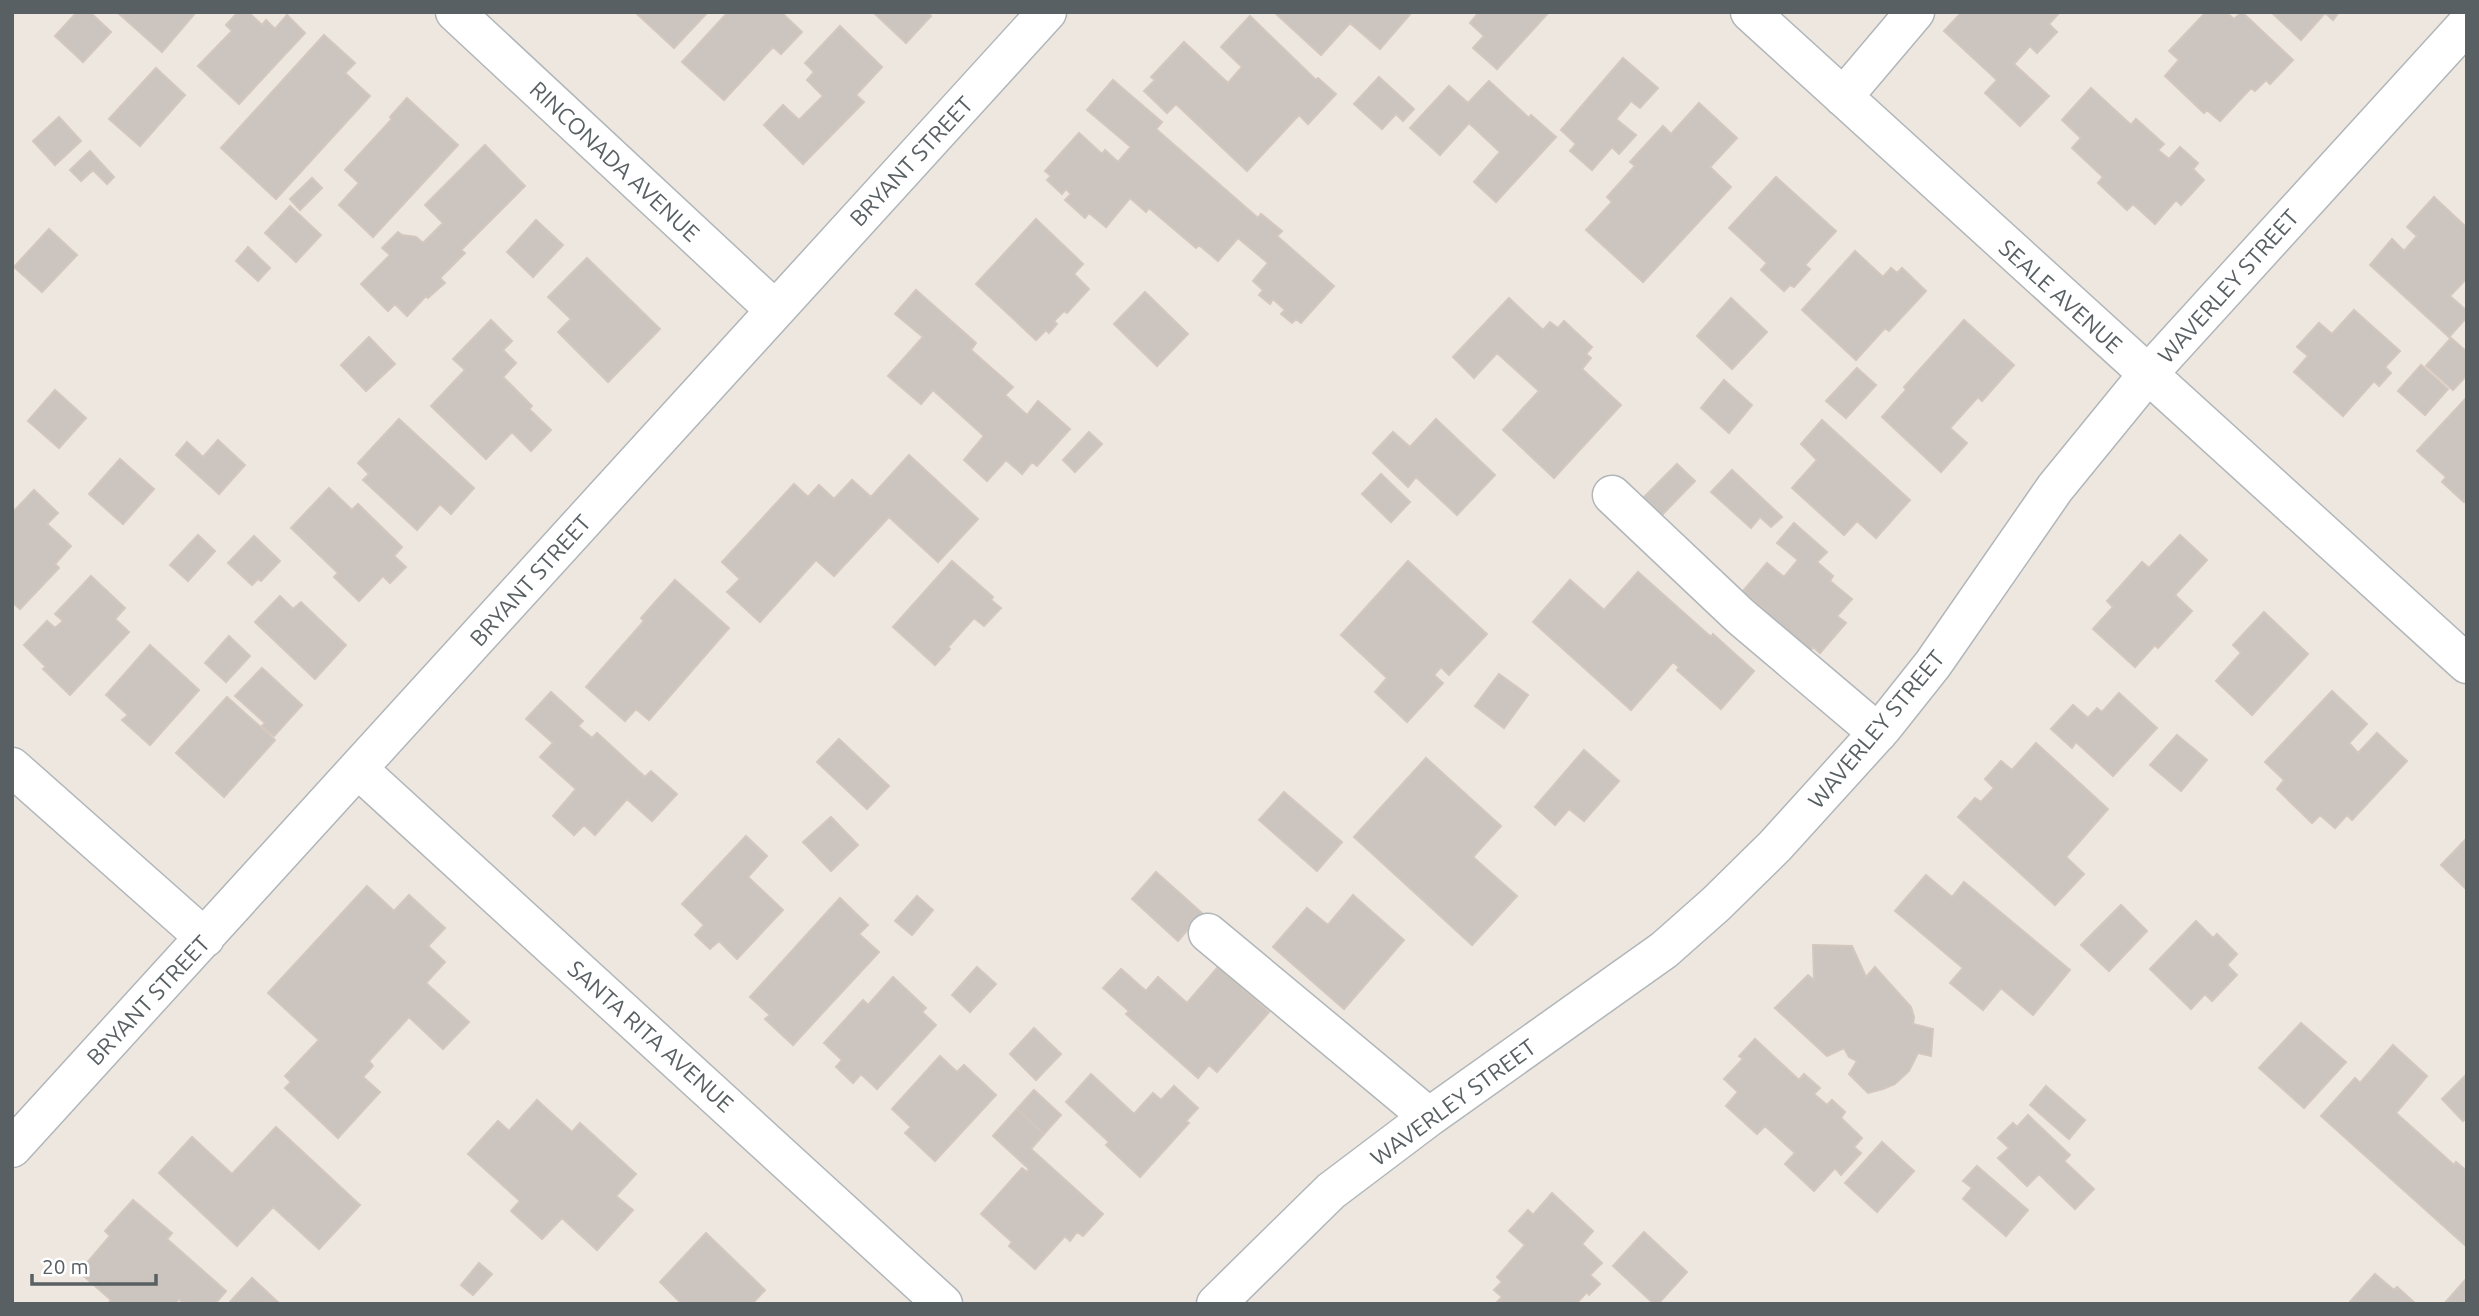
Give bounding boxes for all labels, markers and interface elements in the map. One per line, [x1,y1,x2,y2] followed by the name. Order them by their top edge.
[525,76,705,246] street label: RINCONADA AVENUE
[845,91,977,231] street label: BRYANT STREET
[2153,204,2304,368] street label: WAVERLEY STREET
[1995,234,2127,358] street label: SEALE AVENUE
[465,509,595,651] street label: BRYANT STREET
[1803,645,1949,813] street label: WAVERLEY STREET
[82,930,214,1070] street label: BRYANT STREET
[563,955,739,1117] street label: SANTA RITA AVENUE
[1366,1034,1540,1170] street label: WAVERLEY STREET
[32,1242,156,1286] scale bar
[42,1254,89,1278] text: 20 m

